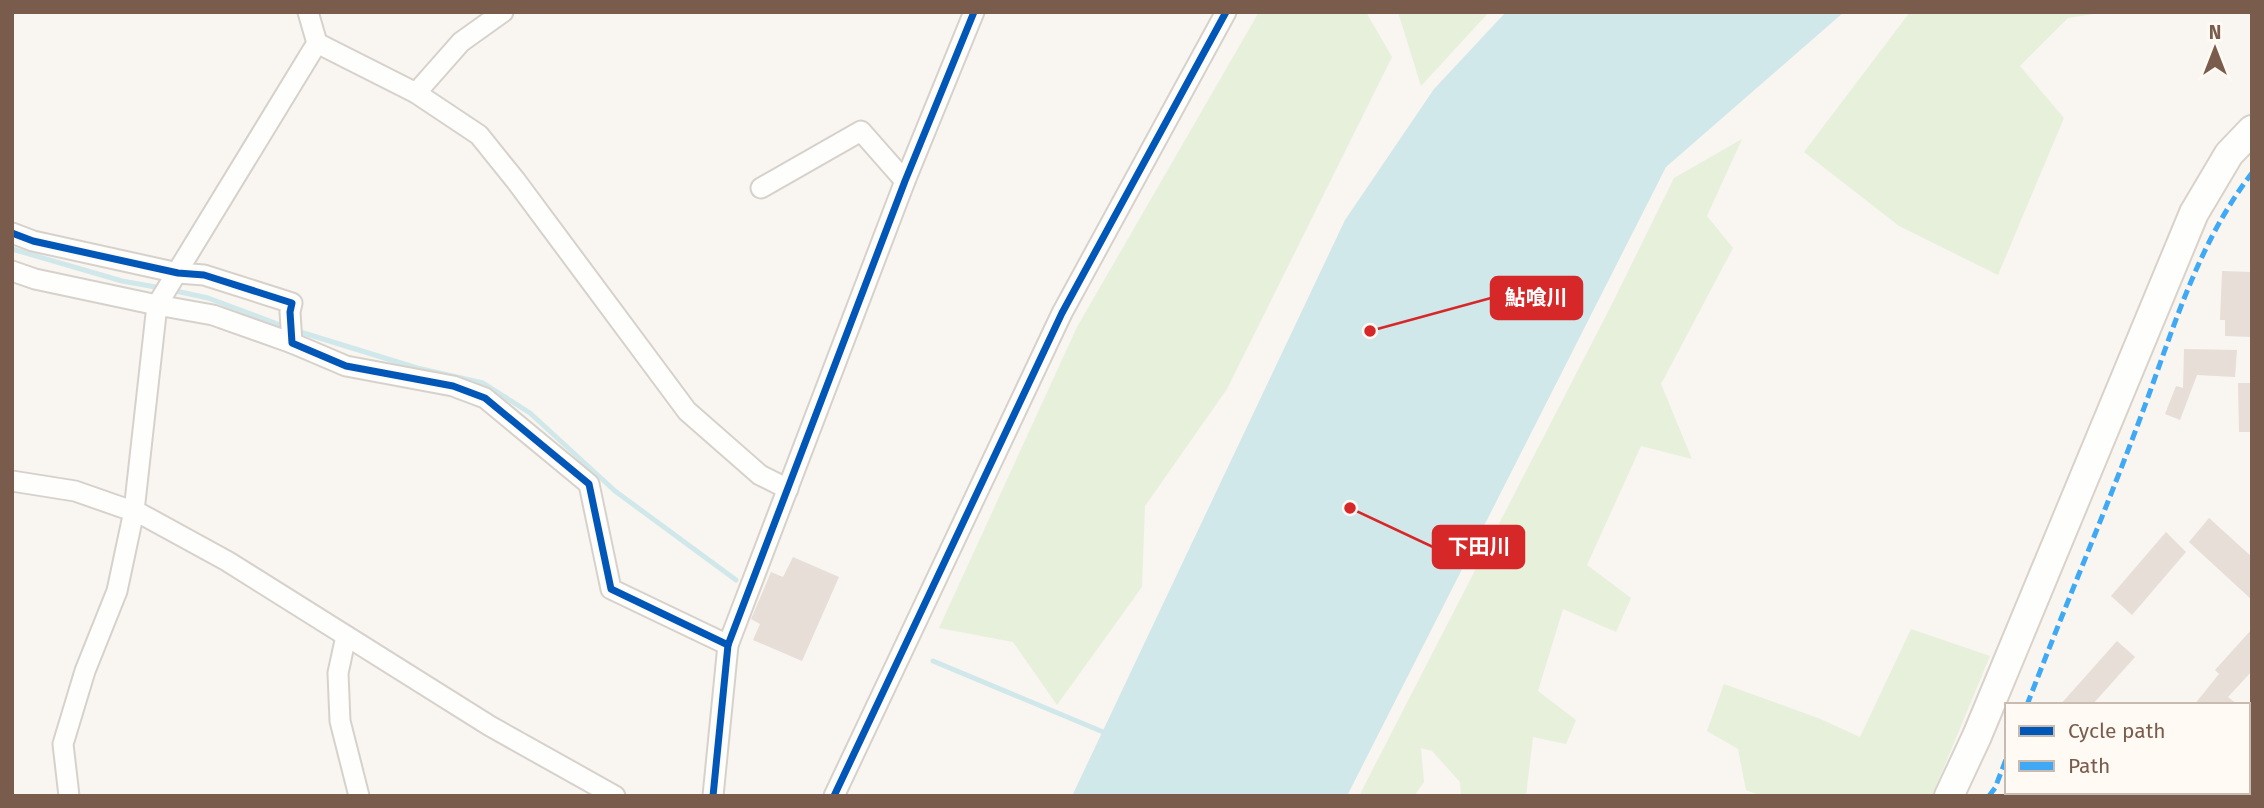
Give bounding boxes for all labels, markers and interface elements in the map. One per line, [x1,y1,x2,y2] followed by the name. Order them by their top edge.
[2180,14,2250,84] north arrow
[2209,21,2221,44] text: N
[1491,277,1582,319] callout: 鮎喰川
[1505,285,1568,311] text: 鮎喰川
[1433,526,1524,568] callout: 下田川
[1448,534,1511,560] text: 下田川
[2005,703,2250,794] legend
[2068,718,2166,744] text: Cycle path
[2068,753,2110,779] text: Path

